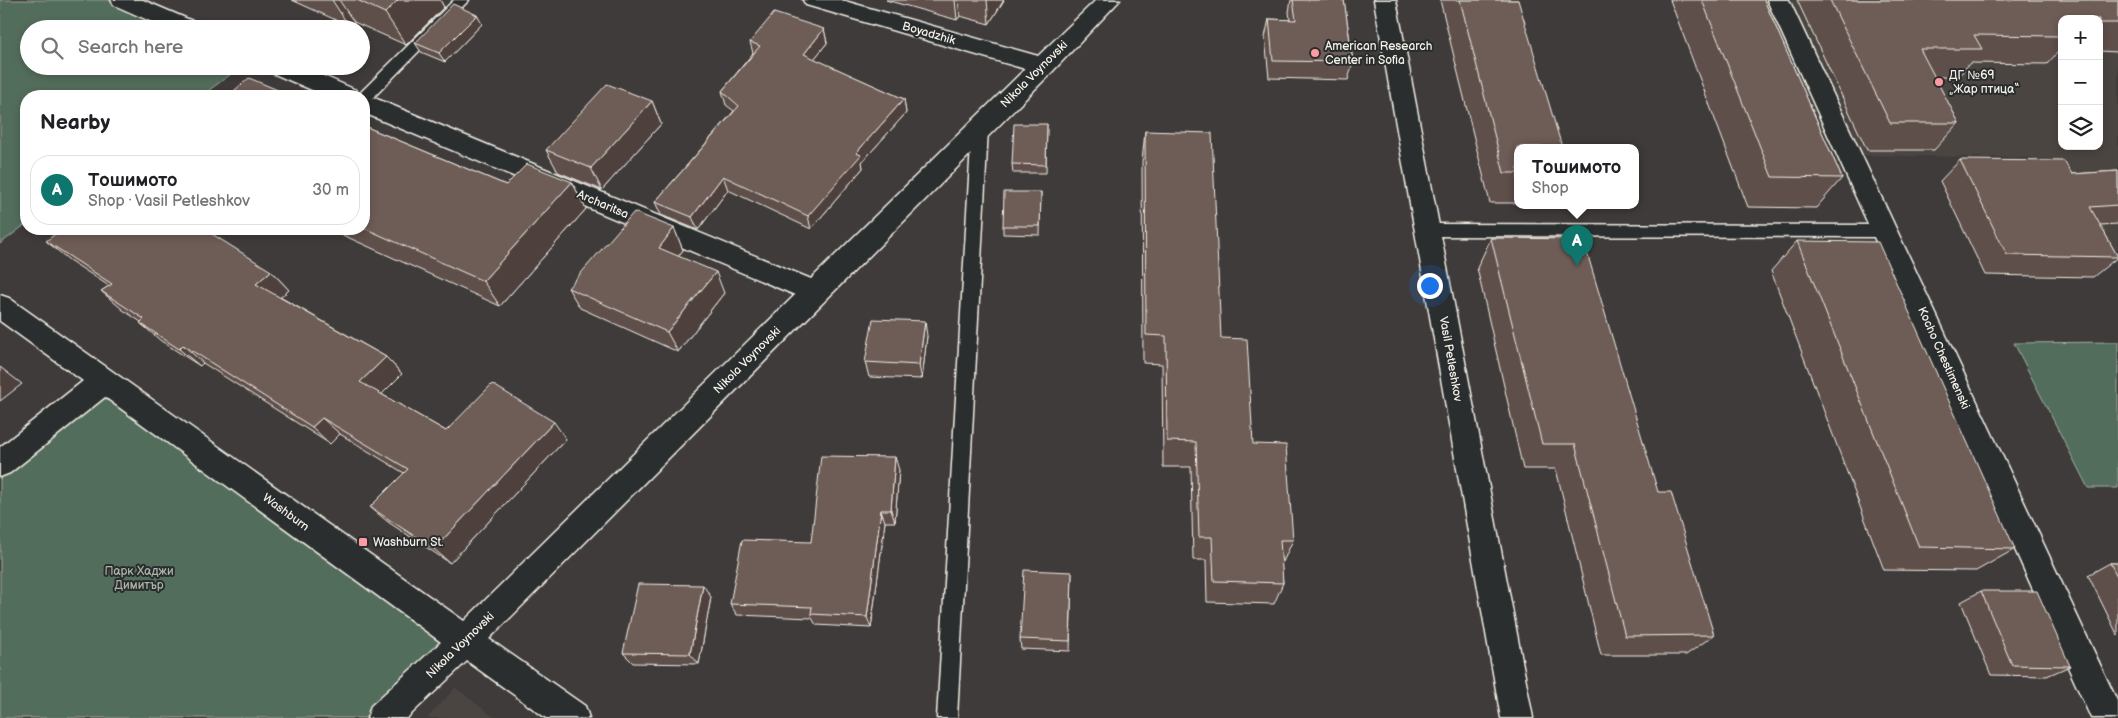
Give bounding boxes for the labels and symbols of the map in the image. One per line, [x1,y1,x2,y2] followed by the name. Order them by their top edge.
[900,19,957,48] street label: Boyadzhik
[998,37,1071,111] street label: Nikola Voynovski
[1325,39,1433,68] place label: American Research Center in Sofia
[1309,47,1321,59] marker: American Research Center in Sofia
[1949,68,2019,97] place label: ДГ №69 „Жар птица“
[1933,76,1945,88] marker: ДГ №69 „Жар птица“
[575,187,631,222] street label: Archaritsa
[1561,225,1593,266] pin: A
[1417,273,1443,299] your location
[1914,305,1973,412] street label: Kocho Chestimenski
[1436,315,1465,403] street label: Vasil Petleshkov
[711,323,784,397] street label: Nikola Voynovski
[259,490,312,535] street label: Washburn
[373,535,443,550] place label: Washburn St.
[357,536,369,548] marker: Washburn St.
[104,564,174,593] park label: Парк Хаджи Димитър
[423,609,498,682] street label: Nikola Voynovski

